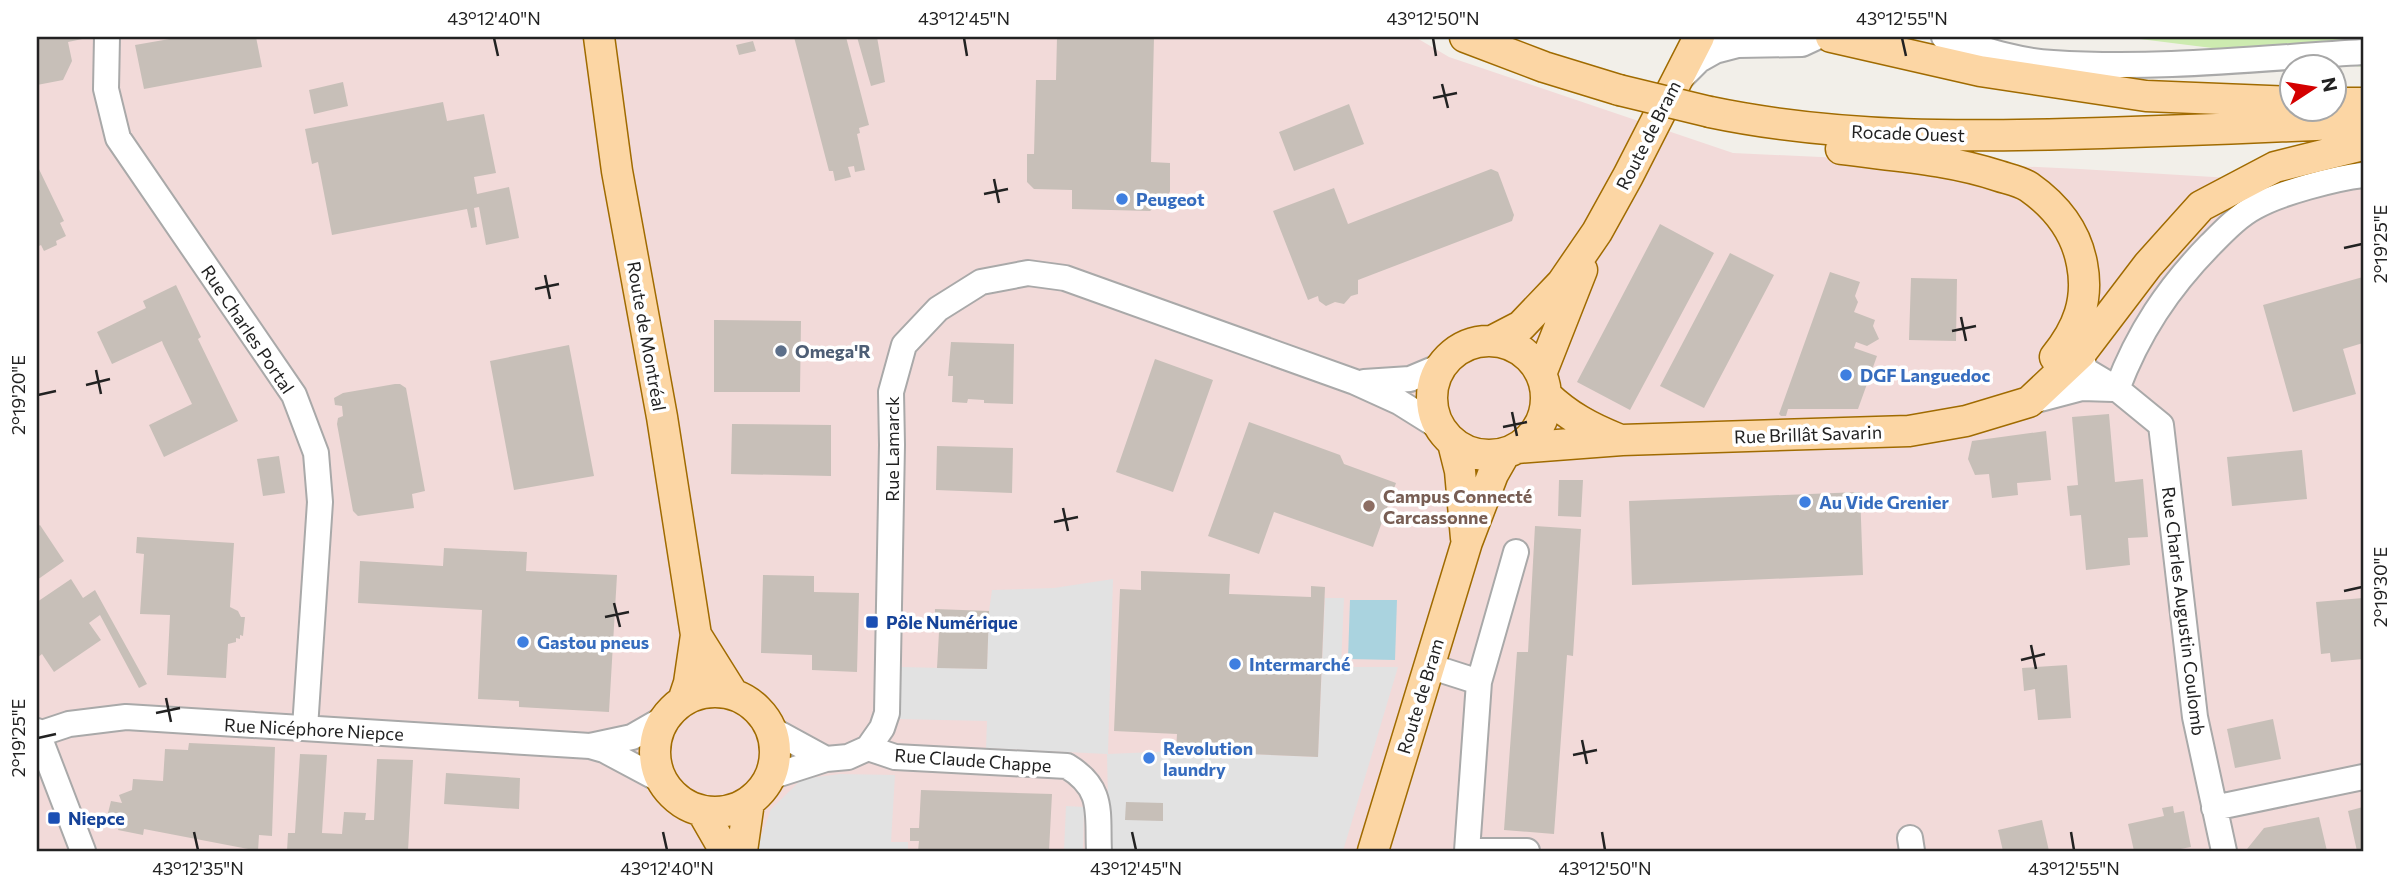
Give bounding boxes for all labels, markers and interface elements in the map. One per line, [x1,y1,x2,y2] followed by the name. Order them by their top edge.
[447,7,541,29] text: 43°12'40"N
[918,7,1010,29] text: 43°12'45"N
[1386,7,1480,29] text: 43°12'50"N
[1856,7,1948,29] text: 43°12'55"N
[2278,52,2348,122] north arrow
[2317,75,2343,94] text: N
[1611,77,1685,193] street label: Route de Bram
[1851,120,1965,146] street label: Rocade Ouest
[1136,188,1205,210] place label: Peugeot
[1114,191,1130,207] marker: Peugeot
[2369,205,2391,283] text: 2°19'25"E
[623,259,671,413] street label: Route de Montréal
[197,261,299,397] street label: Rue Charles Portal
[795,340,871,362] place label: Omega'R
[773,343,789,359] marker: Omega'R
[7,355,29,435] text: 2°19'20"E
[1860,364,1990,386] place label: DGF Languedoc
[1838,367,1854,383] marker: DGF Languedoc
[881,396,903,502] street label: Rue Lamarck
[1734,420,1882,448] street label: Rue Brillât Savarin
[1383,485,1532,528] place label: Campus Connecté Carcassonne
[2158,485,2210,737] street label: Rue Charles Augustin Coulomb
[1819,491,1949,513] place label: Au Vide Grenier
[1797,494,1813,510] marker: Au Vide Grenier
[1361,498,1377,514] marker: Campus Connecté Carcassonne
[2369,547,2391,627] text: 2°19'30"E
[886,611,1018,633] place label: Pôle Numérique
[864,614,880,630] marker: Pôle Numérique
[537,631,649,653] place label: Gastou pneus
[515,634,531,650] marker: Gastou pneus
[1392,636,1448,756] street label: Route de Bram
[1249,653,1351,675] place label: Intermarché
[1227,656,1243,672] marker: Intermarché
[7,699,29,777] text: 2°19'25"E
[224,713,404,745] street label: Rue Nicéphore Niepce
[1163,737,1253,780] place label: Revolution laundry
[894,744,1052,776] street label: Rue Claude Chappe
[1141,750,1157,766] marker: Revolution laundry
[68,807,125,829] place label: Niepce
[46,810,62,826] marker: Niepce
[152,857,244,879] text: 43°12'35"N
[620,857,714,879] text: 43°12'40"N
[1090,857,1182,879] text: 43°12'45"N
[1558,857,1652,879] text: 43°12'50"N
[2028,857,2120,879] text: 43°12'55"N

